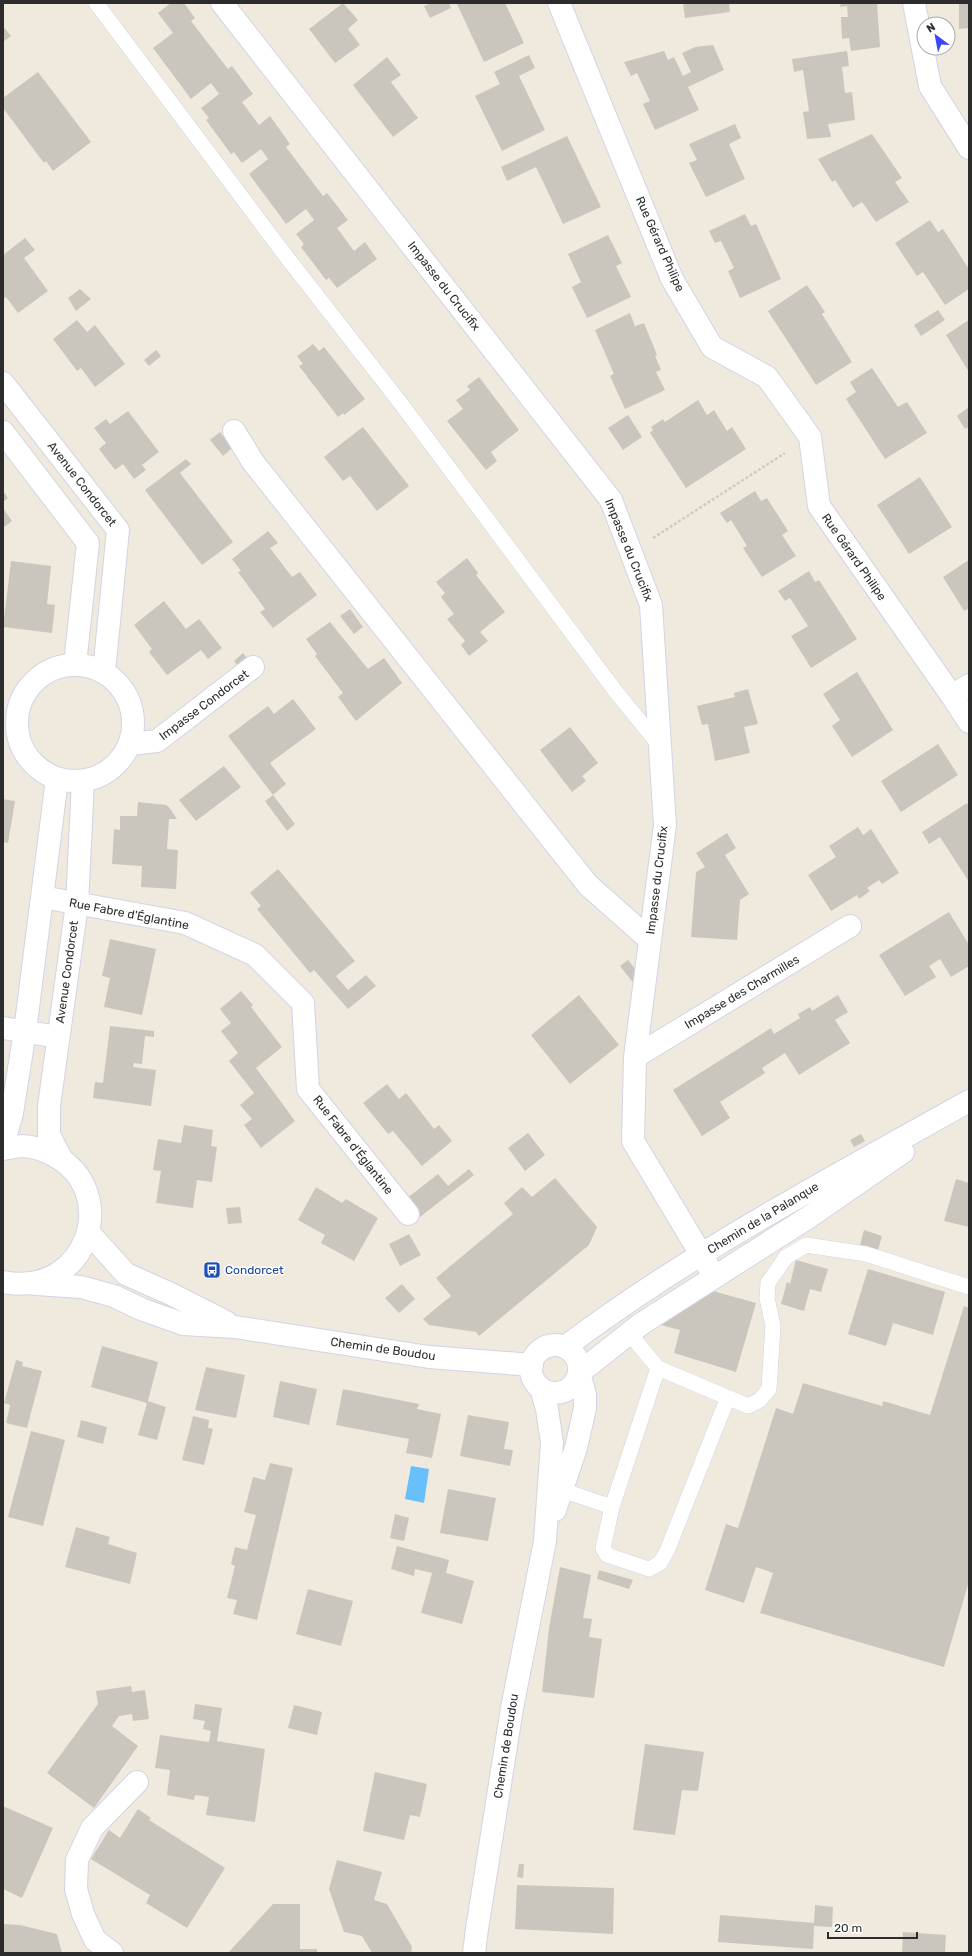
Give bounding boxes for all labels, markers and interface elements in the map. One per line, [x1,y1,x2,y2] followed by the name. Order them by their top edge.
[916,16,956,56] north arrow
[924,20,938,36] text: N
[633,194,687,294] street label: Rue Gérard Philipe
[405,239,483,334] street label: Impasse du Crucifix
[45,439,120,529] street label: Avenue Condorcet
[602,497,656,604] street label: Impasse du Crucifix
[819,511,889,603] street label: Rue Gérard Philipe
[157,667,252,743] street label: Impasse Condorcet
[643,824,671,935] street label: Impasse du Crucifix
[68,896,190,933] street label: Rue Fabre d'Églantine
[53,919,81,1024] street label: Avenue Condorcet
[682,952,802,1032] street label: Impasse des Charmilles
[310,1093,396,1197] street label: Rue Fabre d'Églantine
[705,1179,821,1257] street label: Chemin de la Palanque
[202,1260,222,1280] bus stop icon: Condorcet
[225,1263,284,1277] place label: Condorcet
[330,1335,436,1363] street label: Chemin de Boudou
[491,1693,521,1799] street label: Chemin de Boudou
[828,1914,917,1940] scale bar
[834,1921,862,1935] text: 20 m

